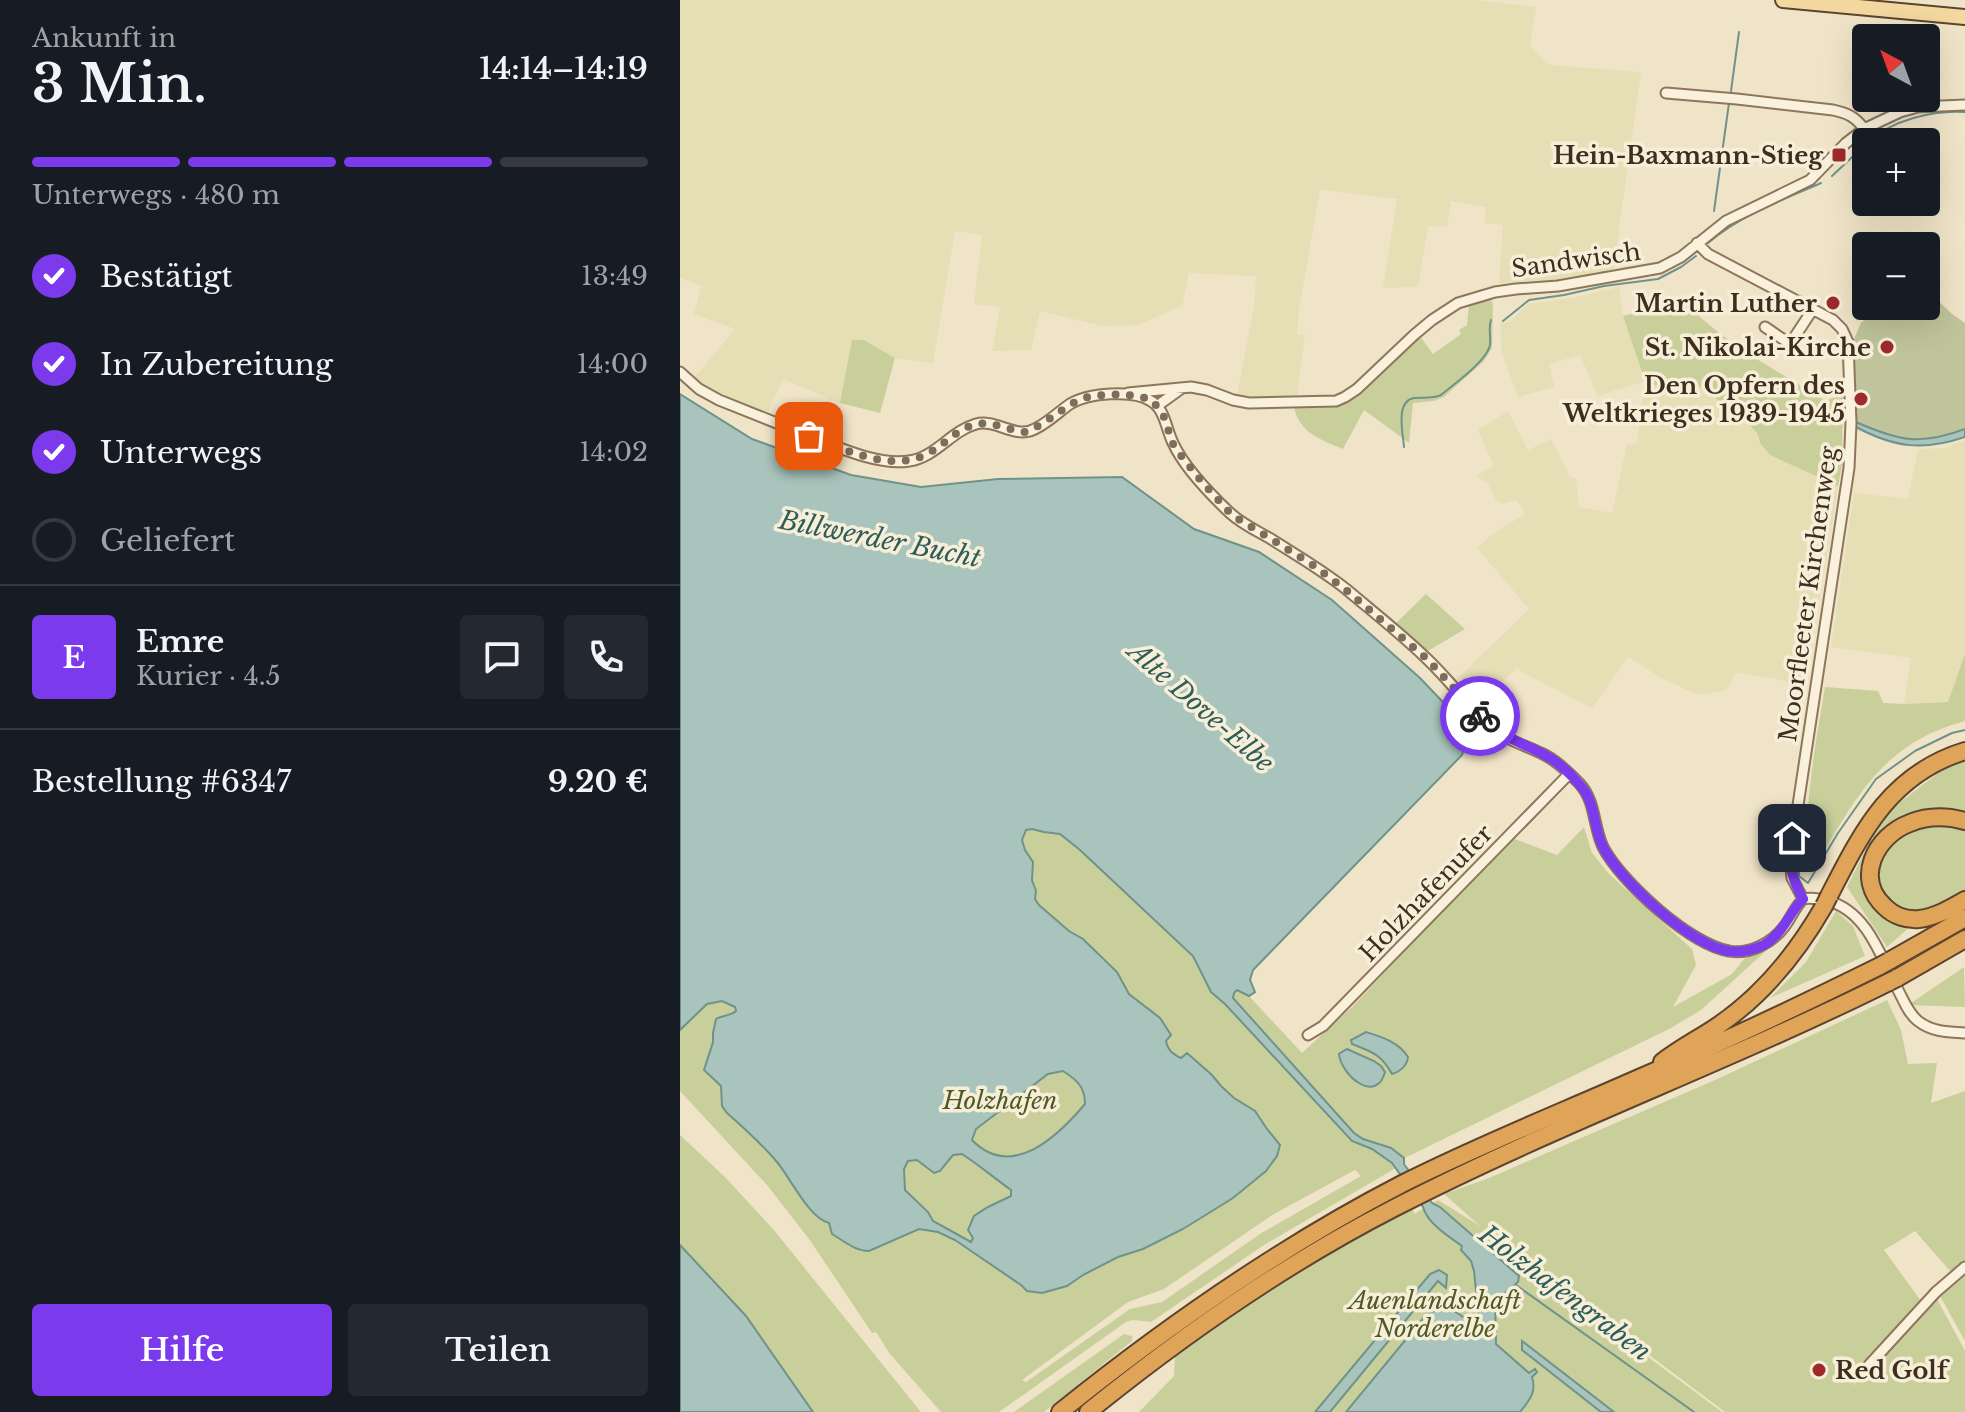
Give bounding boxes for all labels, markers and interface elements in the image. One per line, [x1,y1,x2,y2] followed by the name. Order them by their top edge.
[32,22,176,54] text: Ankunft in
[1852,24,1940,112] north arrow
[1852,24,1940,320] map controls
[479,50,648,87] text: 14:14–14:19
[32,52,207,116] text: 3 Min.
[1852,128,1940,216] button: +
[1553,141,1824,170] place label: Hein-Baxmann-Stieg
[1830,146,1848,164] marker: Hein-Baxmann-Stieg
[32,179,280,211] text: Unterwegs · 480 m
[1852,232,1940,320] button: −
[1509,237,1643,283] street label: Sandwisch
[32,254,76,298] icon: check
[100,258,233,295] text: Bestätigt
[581,260,648,292] text: 13:49
[1635,289,1817,318] place label: Martin Luther
[1824,294,1842,312] marker: Martin Luther
[1645,333,1871,362] place label: St. Nikolai-Kirche
[1878,338,1896,356] marker: St. Nikolai-Kirche
[32,342,76,386] icon: check
[100,346,333,383] text: In Zubereitung
[577,348,648,380] text: 14:00
[1562,371,1845,428] place label: Den Opfern des Weltkrieges 1939-1945
[1852,390,1870,408] marker: Den Opfern des Weltkrieges 1939-1945
[775,402,843,470] pin
[787,414,831,458] icon: bag
[32,430,76,474] icon: check
[100,434,262,471] text: Unterwegs
[579,436,648,468] text: 14:02
[1773,444,1843,744] street label: Moorfleeter Kirchenweg
[775,504,984,574] water label: Billwerder Bucht
[100,522,235,559] text: Geliefert
[460,615,544,699] button: chat
[564,615,648,699] button: phone
[136,623,224,660] text: Emre
[1120,633,1280,779] water label: Alte Dove-Elbe
[63,639,85,676] text: E
[136,660,280,692] text: Kurier · 4.5
[1440,676,1520,756] courier
[1458,694,1502,738] icon: bike
[32,763,291,800] text: Bestellung #6347
[548,763,648,800] text: 9.20 €
[1758,804,1826,872] pin
[1770,816,1814,860] icon: home
[1353,818,1499,967] street label: Holzhafenufer
[942,1086,1057,1115] park label: Holzhafen
[1472,1217,1657,1368] water label: Holzhafengraben
[1346,1286,1521,1343] park label: Auenlandschaft Norderelbe
[32,1304,332,1396] button: Hilfe
[348,1304,648,1396] button: Teilen
[1835,1356,1950,1385] place label: Red Golf
[1810,1361,1828,1379] marker: Red Golf

